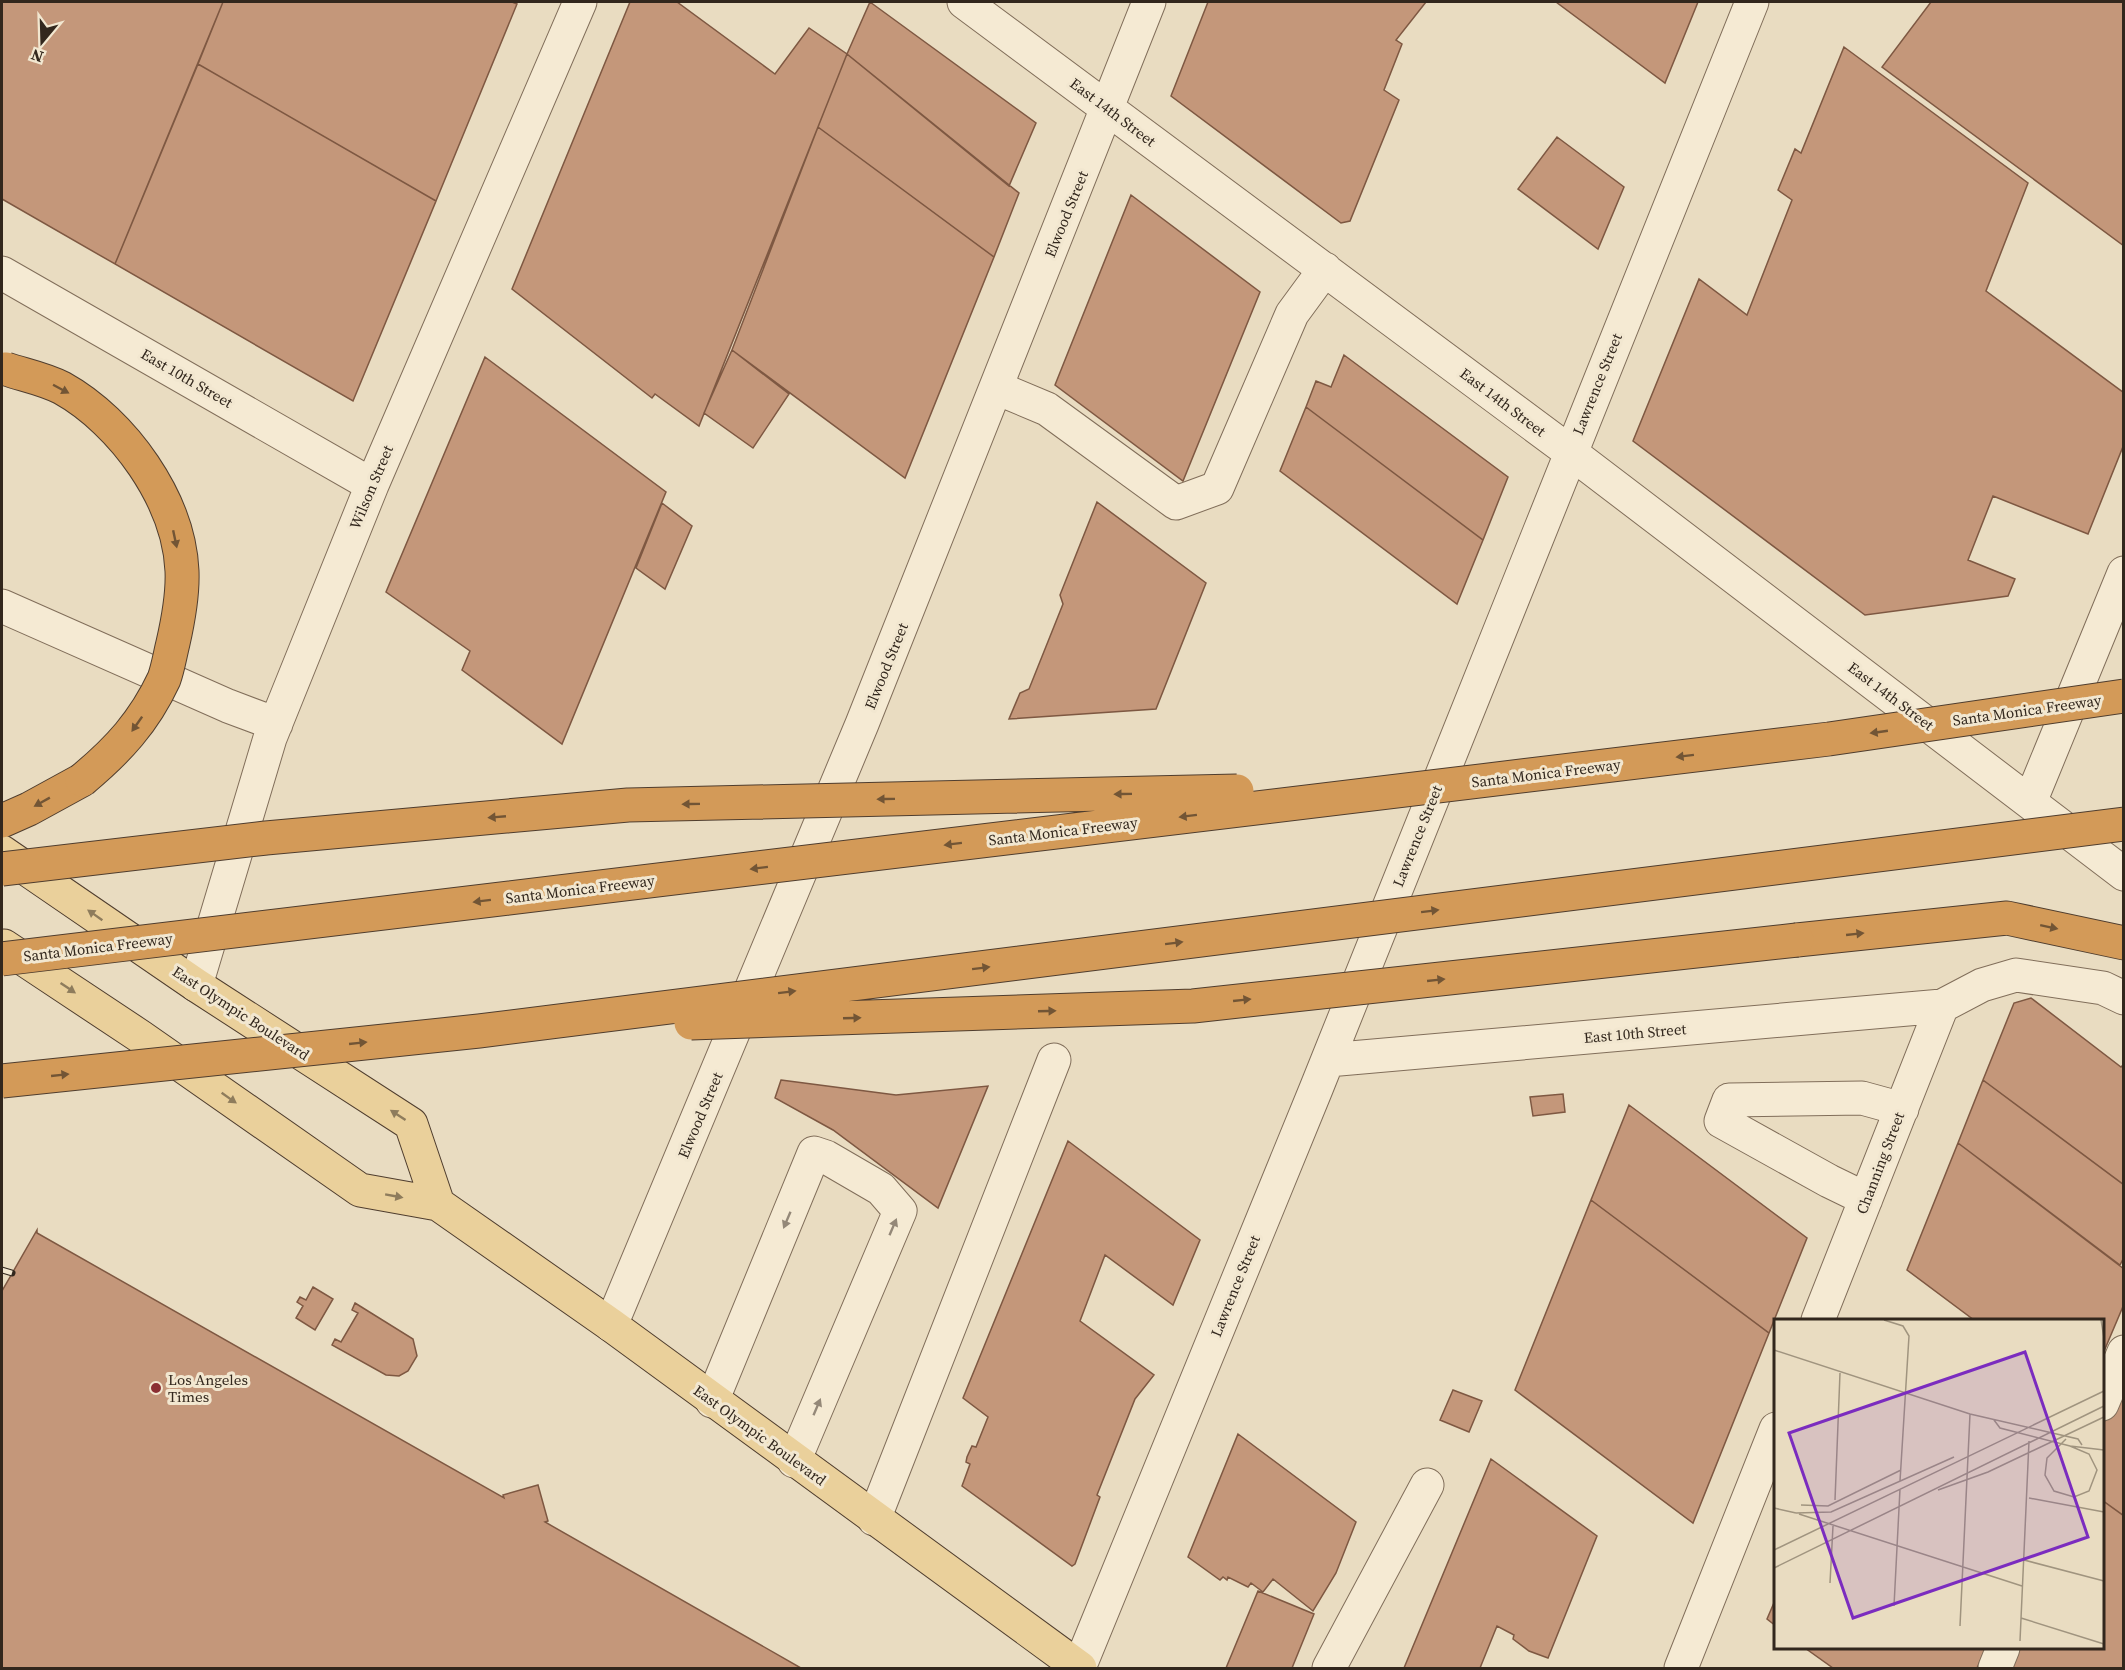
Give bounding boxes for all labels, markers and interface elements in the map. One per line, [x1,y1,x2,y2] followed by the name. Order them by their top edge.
[12,12,72,72] north arrow
[28,44,46,68] text: N
[1066,73,1160,151] street label: East 14th Street
[1039,167,1093,260] street label: Elwood Street
[1567,330,1627,438] street label: Lawrence Street
[137,343,237,413] street label: East 10th Street
[1456,363,1550,441] street label: East 14th Street
[52,384,69,394] one-way arrow
[344,442,398,532] street label: Wilson Street
[171,529,181,548] one-way arrow
[859,619,913,712] street label: Elwood Street
[1844,657,1938,735] street label: East 14th Street
[1951,689,2103,731] street label: Santa Monica Freeway
[131,715,143,731] one-way arrow
[1869,727,1888,736] one-way arrow
[1676,751,1695,761] one-way arrow
[1470,753,1622,793] street label: Santa Monica Freeway
[1387,782,1447,890] street label: Lawrence Street
[1114,789,1133,798] one-way arrow
[877,794,896,804] one-way arrow
[33,797,50,807] one-way arrow
[682,799,701,809] one-way arrow
[987,811,1139,851] street label: Santa Monica Freeway
[1178,811,1197,821] one-way arrow
[487,812,506,822] one-way arrow
[943,839,962,849] one-way arrow
[750,863,769,872] one-way arrow
[504,869,656,909] street label: Santa Monica Freeway
[473,896,492,906] one-way arrow
[1421,907,1440,916] one-way arrow
[87,910,103,921] one-way arrow
[2039,922,2058,932] one-way arrow
[22,927,174,967] street label: Santa Monica Freeway
[1846,929,1865,939] one-way arrow
[1165,939,1184,948] one-way arrow
[168,961,314,1065] street label: East Olympic Boulevard
[971,963,990,972] one-way arrow
[1426,975,1445,984] one-way arrow
[59,982,75,994] one-way arrow
[778,987,797,997] one-way arrow
[1232,996,1251,1005] one-way arrow
[1038,1006,1057,1015] one-way arrow
[843,1013,862,1022] one-way arrow
[1583,1018,1687,1048] street label: East 10th Street
[349,1038,368,1048] one-way arrow
[672,1069,728,1161] street label: Elwood Street
[50,1070,69,1080] one-way arrow
[220,1092,236,1104] one-way arrow
[1851,1109,1909,1217] street label: Channing Street
[389,1110,406,1121] one-way arrow
[385,1192,404,1201] one-way arrow
[782,1211,791,1229] one-way arrow
[888,1218,898,1236] one-way arrow
[1205,1232,1265,1340] street label: Lawrence Street
[1774,1319,2104,1649] inset map
[168,1369,248,1407] place label: Los Angeles Times
[689,1380,831,1491] street label: East Olympic Boulevard
[149,1381,163,1395] marker: Los Angeles Times
[813,1398,822,1416] one-way arrow

